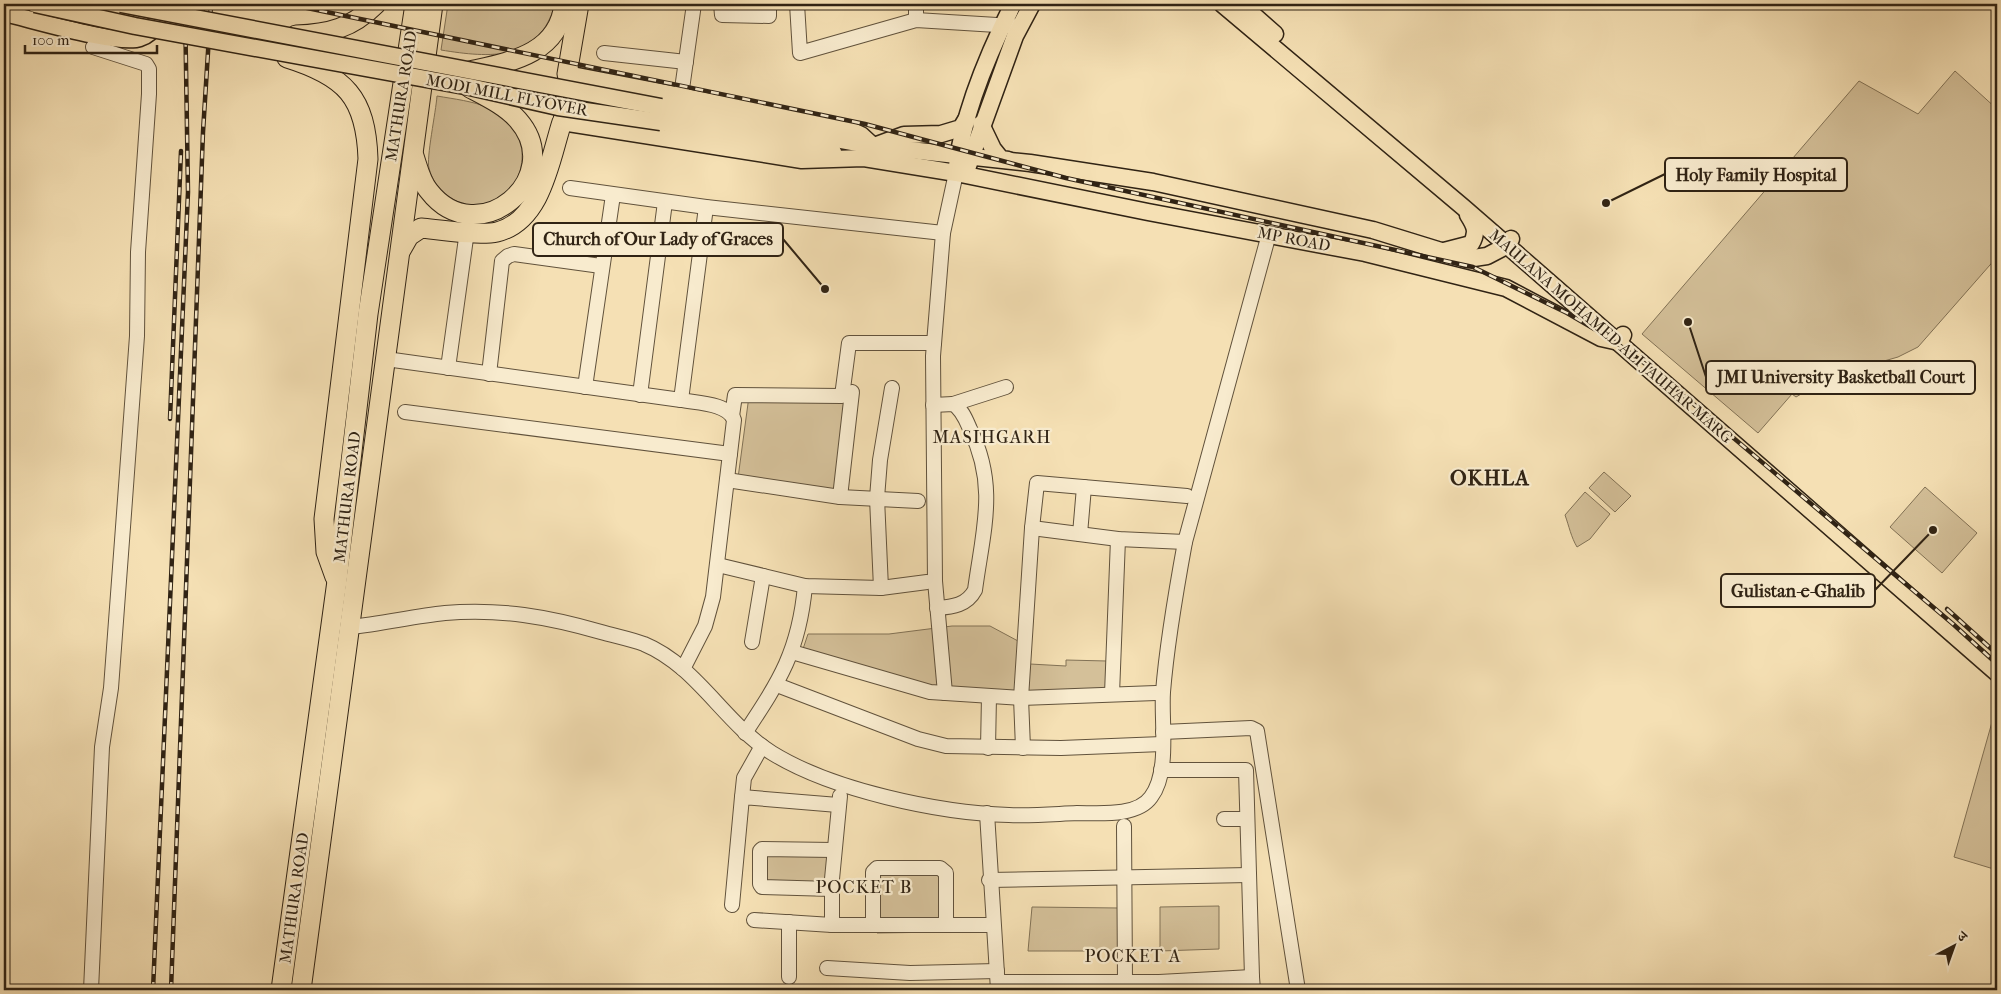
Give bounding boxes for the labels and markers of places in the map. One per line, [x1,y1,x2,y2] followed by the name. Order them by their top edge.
[1665,158,1847,191] callout: Holy Family Hospital
[533,223,783,256] callout: Church of Our Lady of Graces
[1706,361,1975,394] callout: JMI University Basketball Court
[1721,574,1875,607] callout: Gulistan-e-Ghalib

